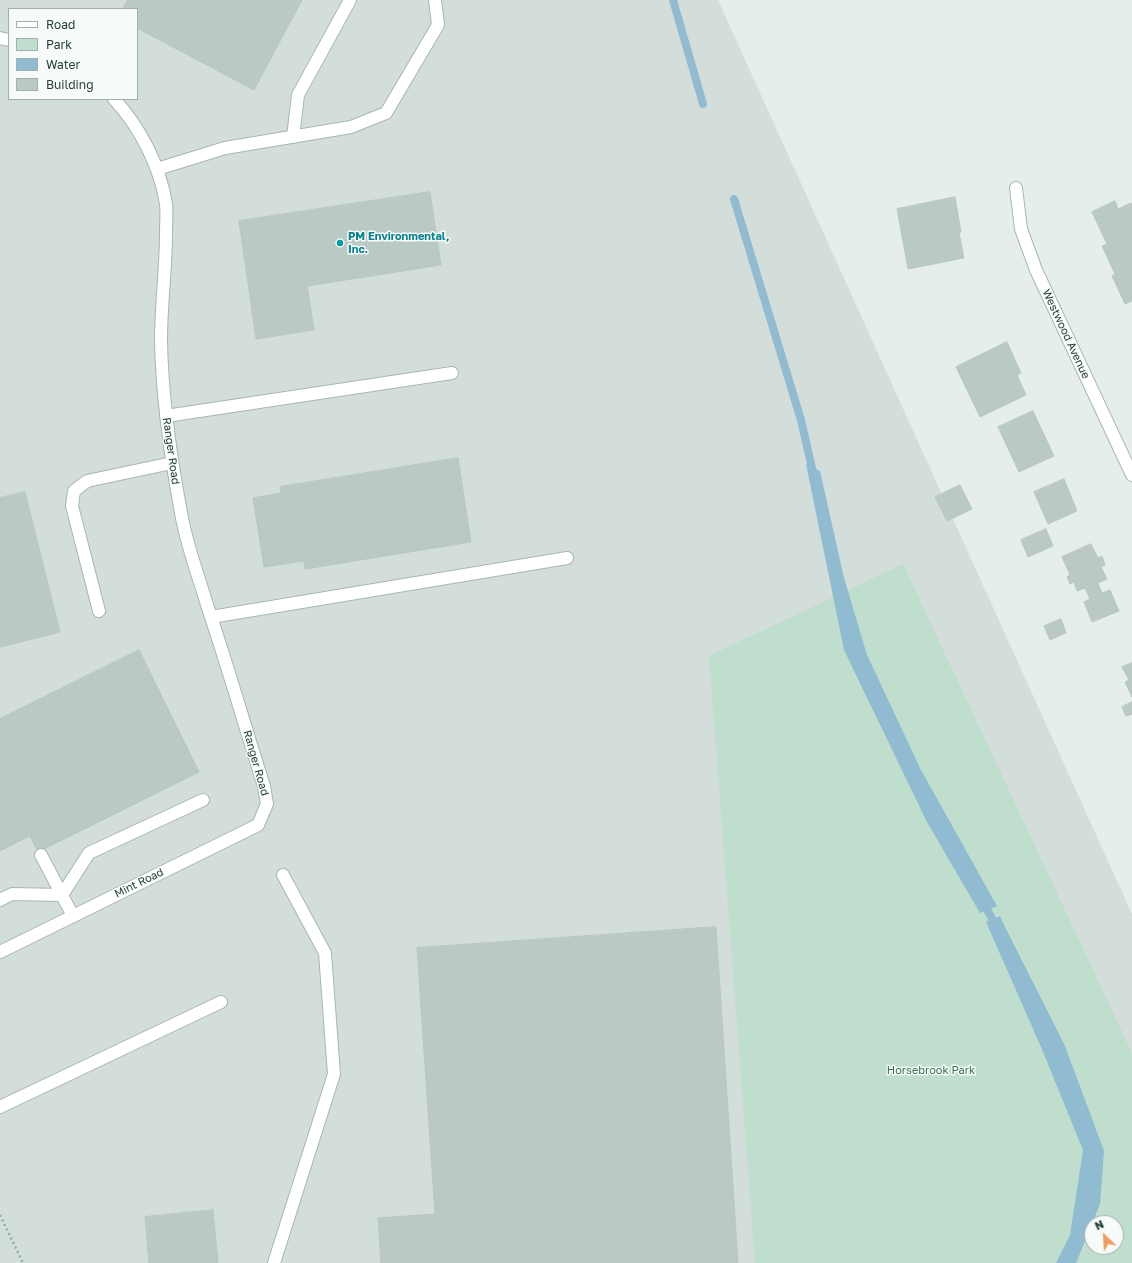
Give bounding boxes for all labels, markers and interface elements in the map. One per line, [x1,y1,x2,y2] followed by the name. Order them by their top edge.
[8,8,138,100] legend
[46,17,75,32] text: Road
[46,37,72,52] text: Park
[46,57,80,72] text: Water
[46,77,94,92] text: Building
[348,230,449,256] place label: PM Environmental, Inc.
[335,238,345,248] marker: PM Environmental, Inc.
[1039,287,1093,381] street label: Westwood Avenue
[160,417,182,485] street label: Ranger Road
[240,729,272,797] street label: Ranger Road
[112,865,166,901] street label: Mint Road
[887,1064,975,1078] park label: Horsebrook Park
[1084,1215,1124,1255] north arrow
[1093,1217,1106,1232] text: N

